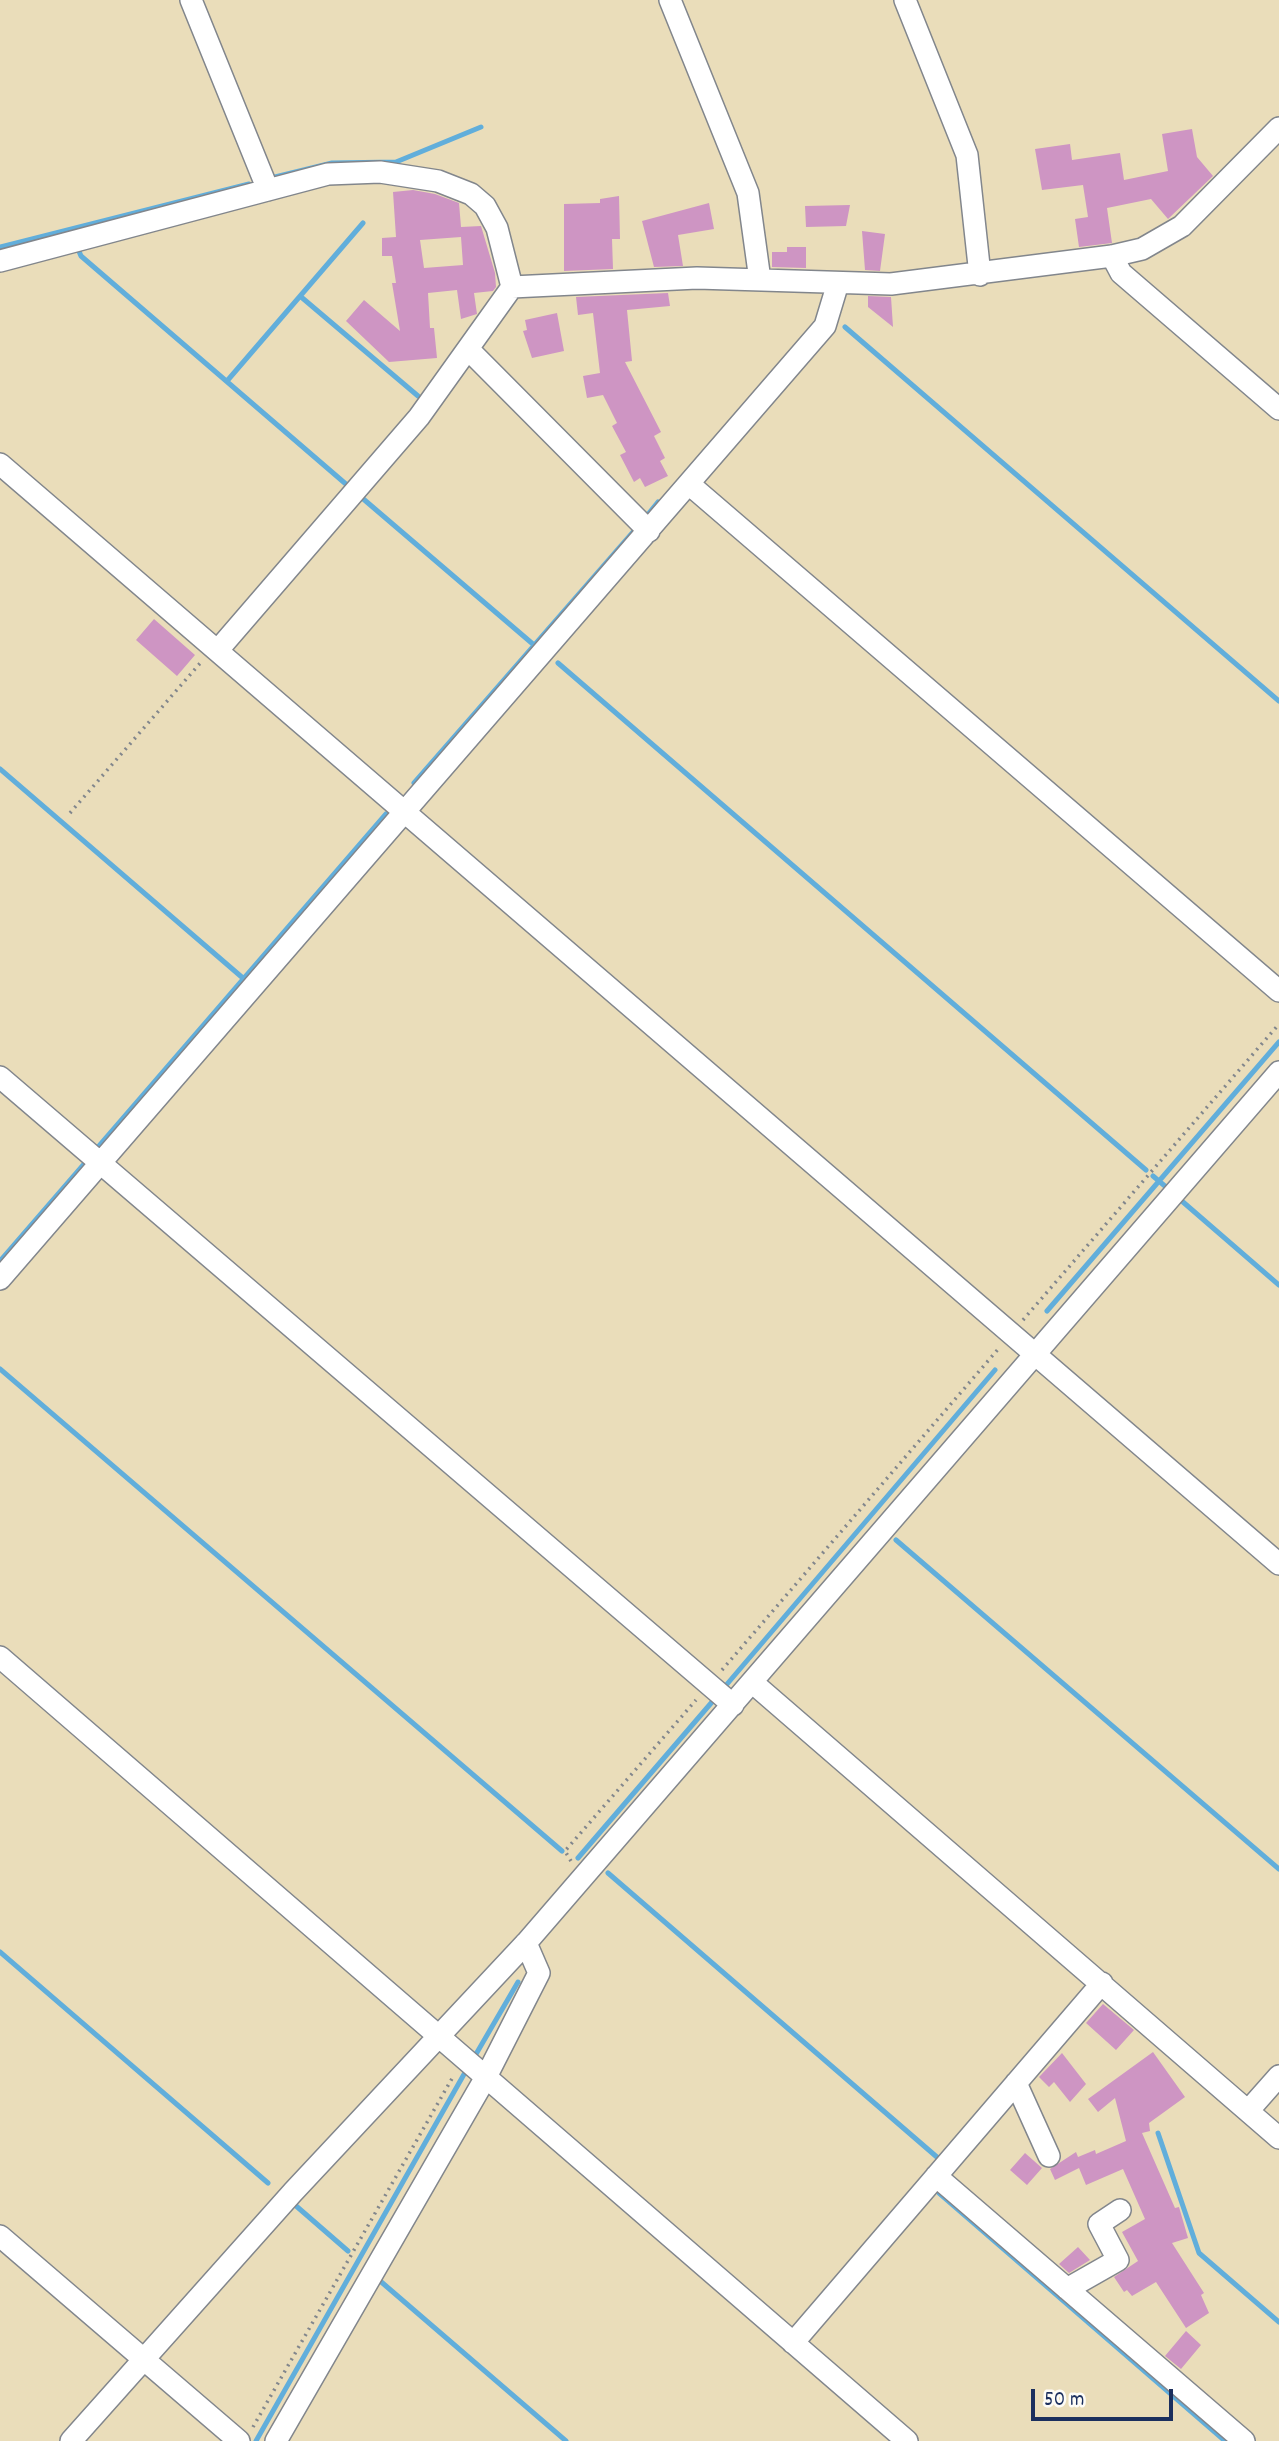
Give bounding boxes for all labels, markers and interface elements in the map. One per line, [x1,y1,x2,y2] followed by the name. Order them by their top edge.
[1034,2374,1176,2418] scale bar
[1044,2386,1084,2416] text: 50 m

